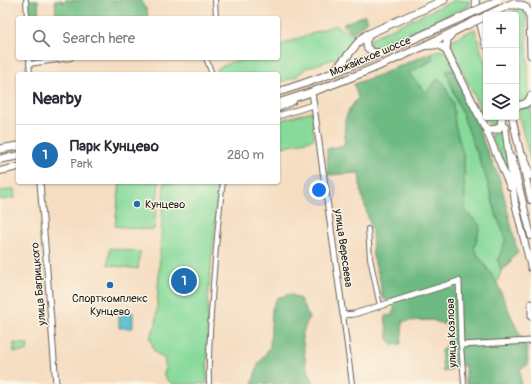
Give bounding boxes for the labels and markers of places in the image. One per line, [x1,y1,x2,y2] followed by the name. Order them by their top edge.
[145,198,185,211] place label: Кунцево
[132,199,142,209] marker: Кунцево
[171,266,197,296] pin: 1
[105,280,115,290] marker: Спорткомплекс Кунцево
[72,292,148,318] place label: Спорткомплекс Кунцево

